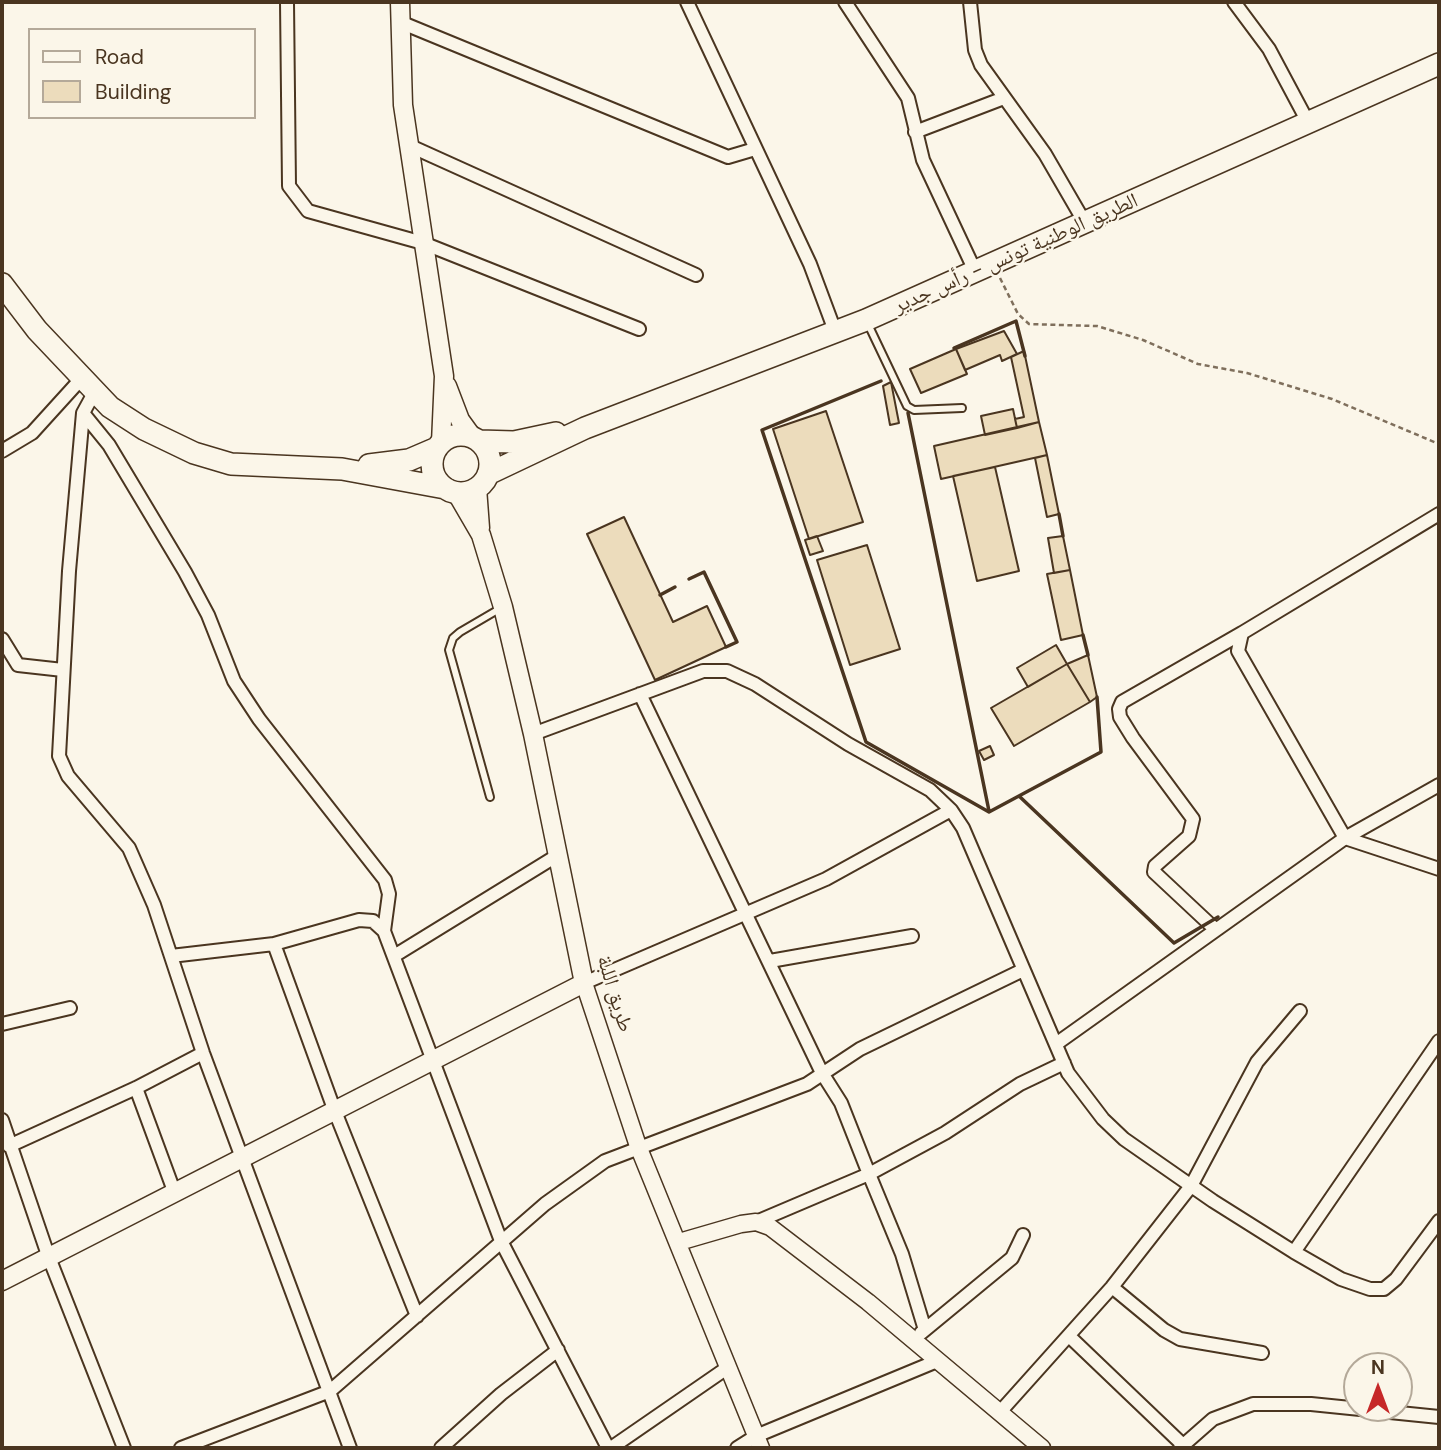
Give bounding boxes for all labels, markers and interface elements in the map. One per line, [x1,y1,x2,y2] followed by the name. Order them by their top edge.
[28,28,256,119] legend
[95,43,144,71] text: Road
[95,78,171,106] text: Building
[890,189,1142,319] street label: الطريق الوطنية تونس - رأس جدير
[590,953,638,1035] street label: طريق اللبة
[1343,1352,1413,1422] north arrow
[1371,1355,1385,1380] text: N

